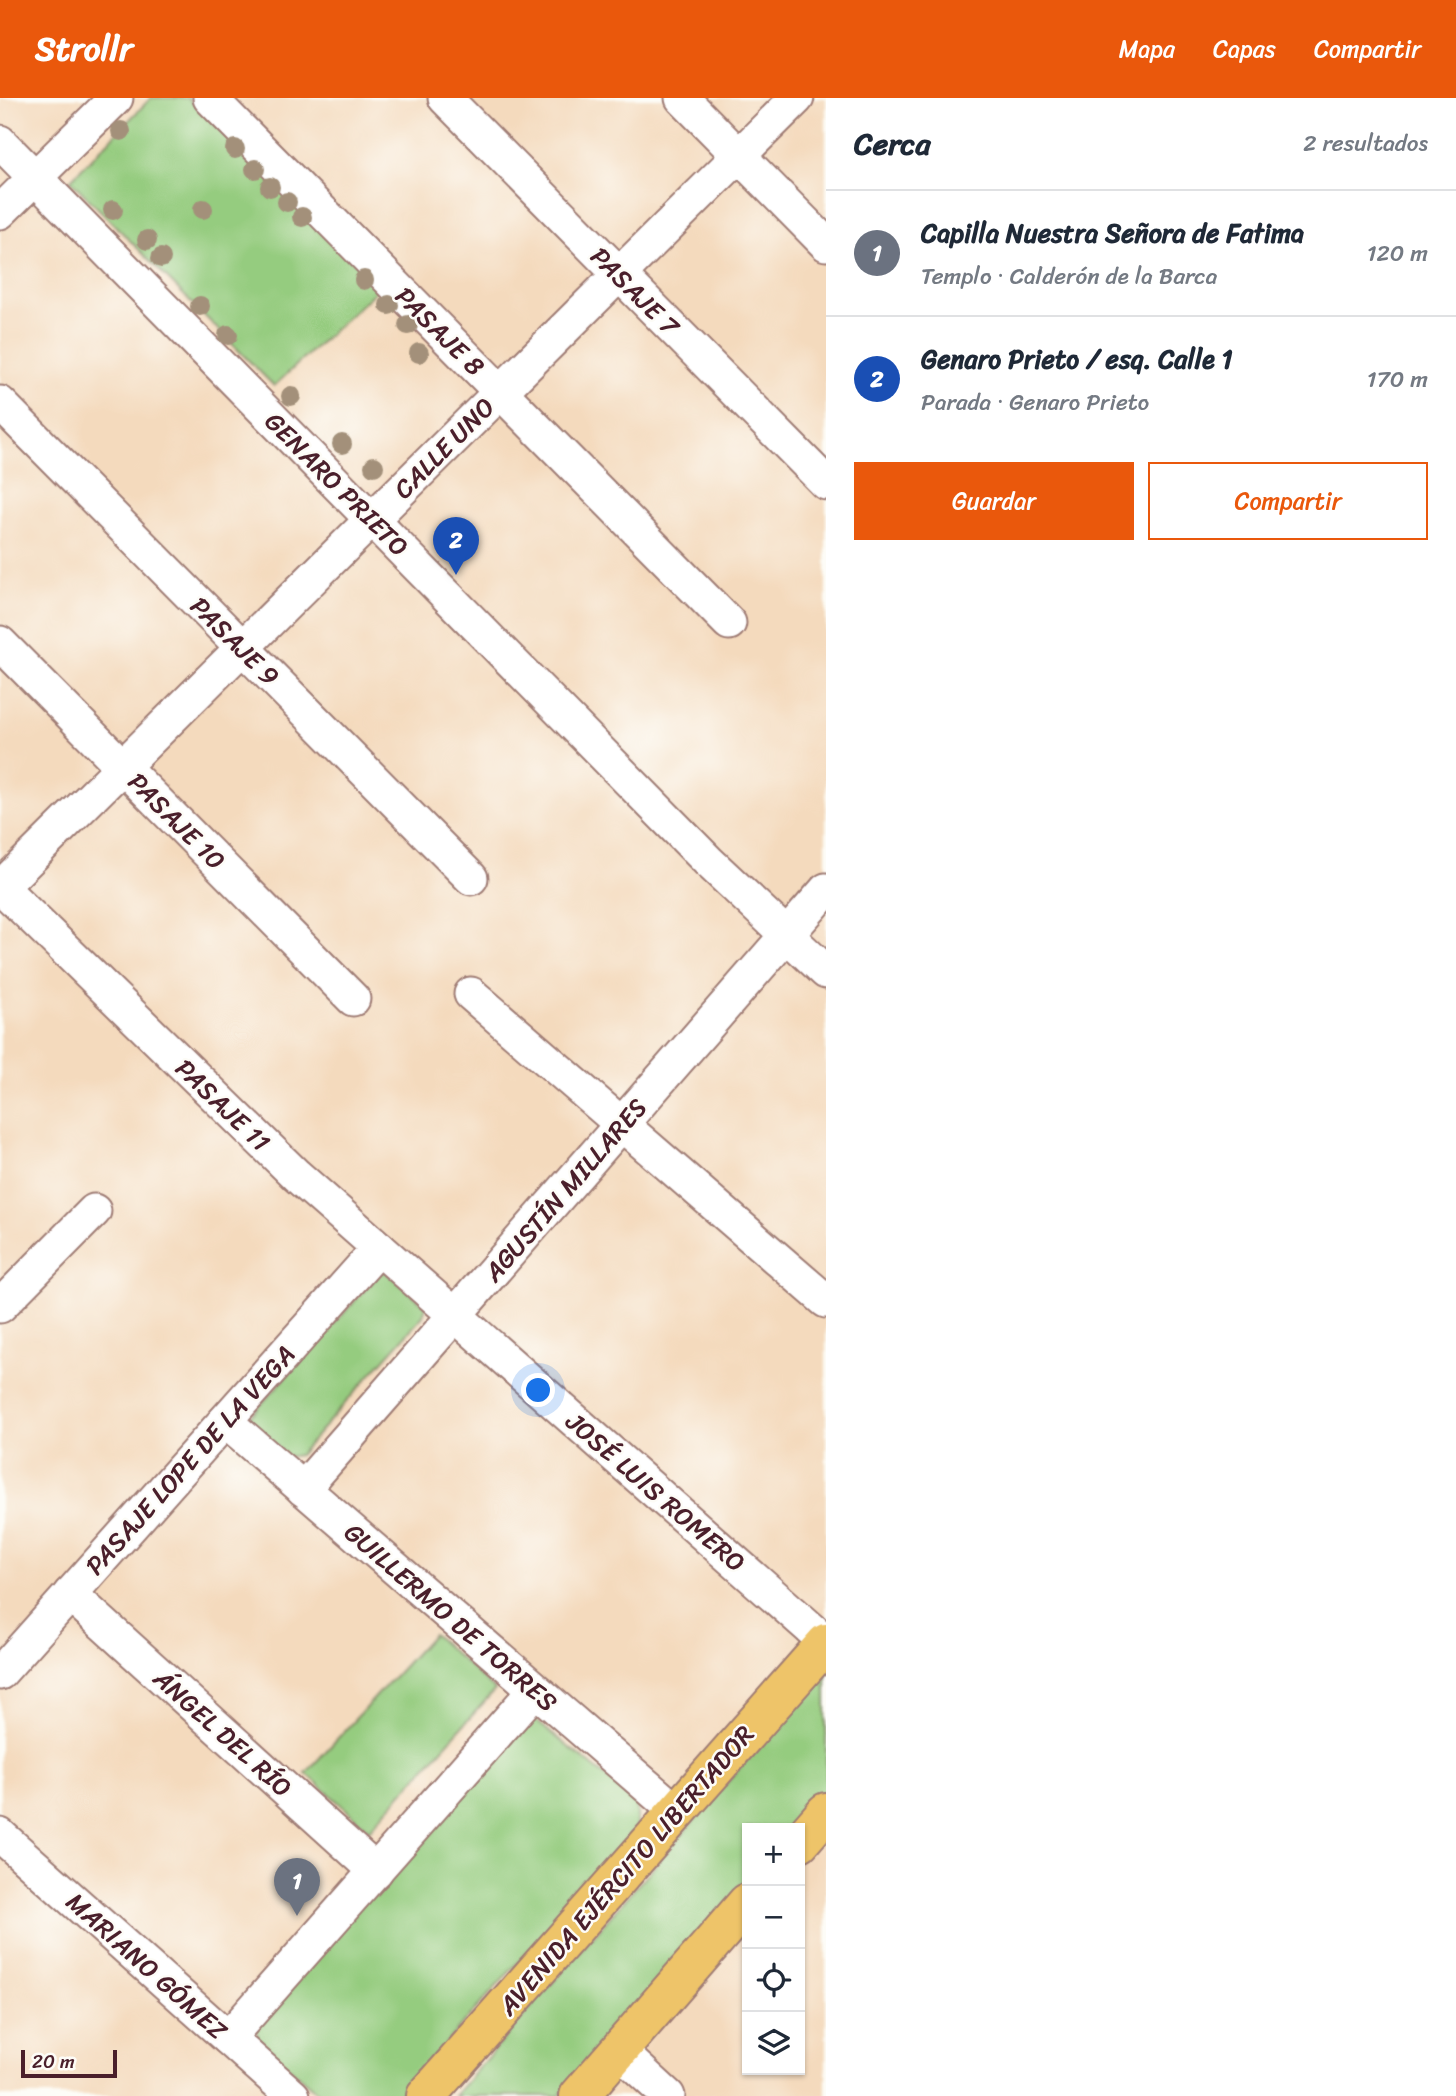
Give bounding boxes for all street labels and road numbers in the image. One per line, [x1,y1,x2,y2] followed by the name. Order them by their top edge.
[579,235,692,348] street label: PASAJE 7
[384,275,496,387] street label: PASAJE 8
[382,386,506,510] street label: CALLE UNO
[253,400,421,568] street label: GENARO PRIETO
[179,585,291,697] street label: PASAJE 9
[117,761,237,881] street label: PASAJE 10
[164,1047,282,1163] street label: PASAJE 11
[471,1087,659,1293] street label: AGUSTÍN MILLARES
[73,1334,307,1586] street label: PASAJE LOPE DE LA VEGA
[554,1399,757,1584] street label: JOSÉ LUIS ROMERO
[333,1511,569,1723] street label: GUILLERMO DE TORRES
[142,1656,304,1809] street label: ÁNGEL DEL RÍO
[485,1714,766,2027] street label: AVENIDA EJÉRCITO LIBERTADOR
[55,1880,239,2052] street label: MARIANO GÓMEZ

